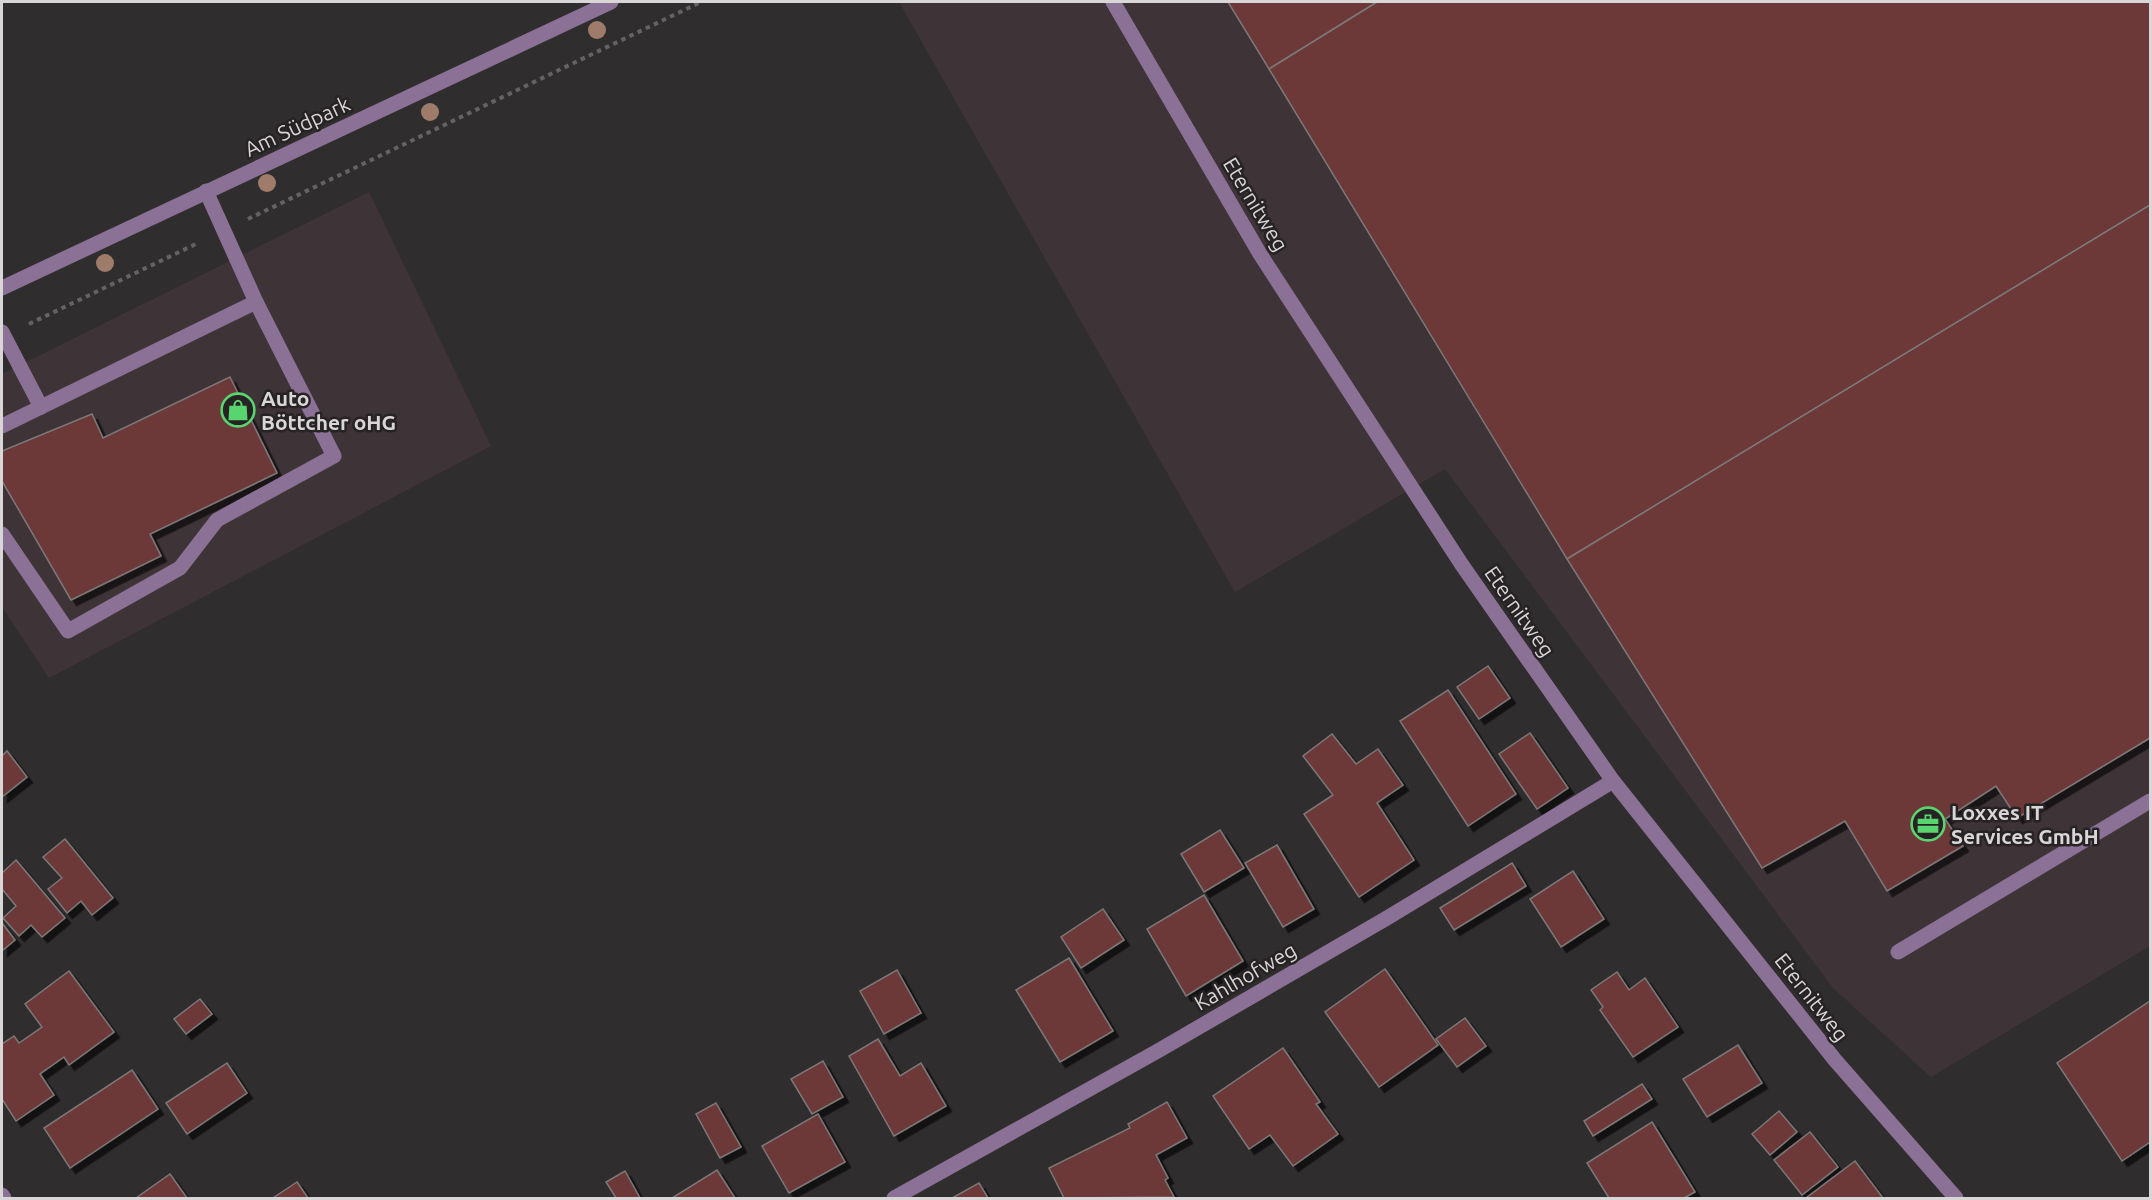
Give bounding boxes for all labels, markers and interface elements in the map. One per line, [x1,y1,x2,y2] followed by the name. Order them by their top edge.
[240,91,354,161] street label: Am Südpark
[1219,153,1293,255] street label: Eternitweg
[261,386,396,434] place label: Auto Böttcher oHG
[220,392,256,428] shop icon: Auto Böttcher oHG
[1480,561,1560,661] street label: Eternitweg
[1951,800,2099,848] place label: Loxxes IT Services GmbH
[1910,806,1946,842] office icon: Loxxes IT Services GmbH
[1190,937,1300,1015] street label: Kahlhofweg
[1770,948,1854,1046] street label: Eternitweg

